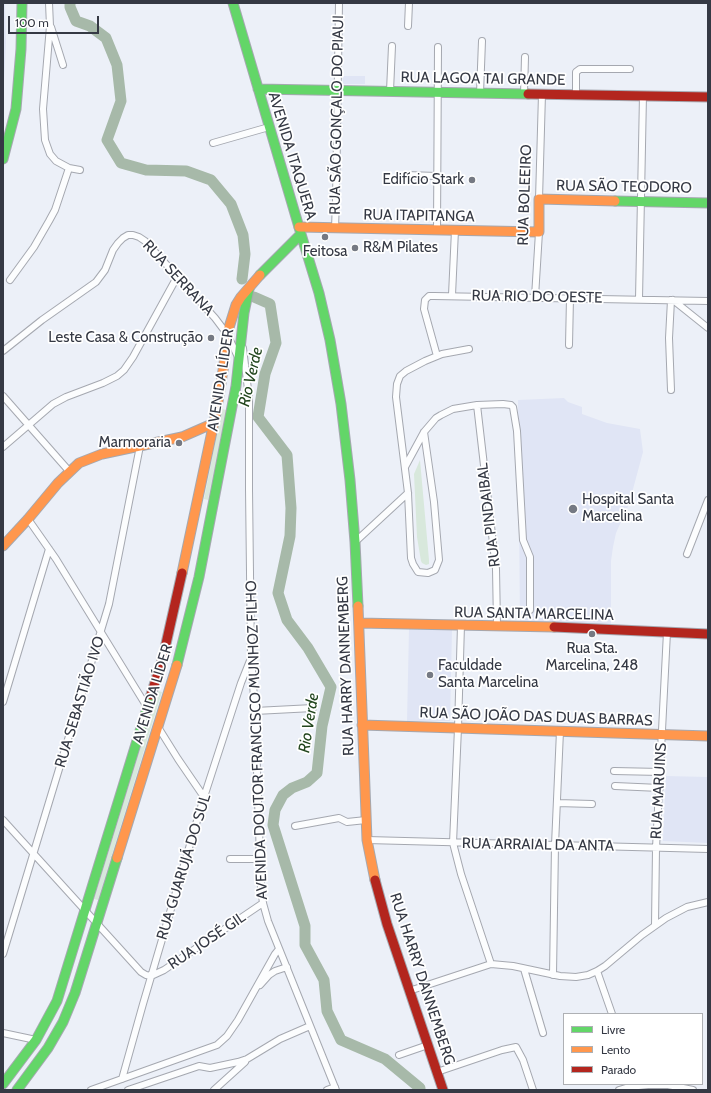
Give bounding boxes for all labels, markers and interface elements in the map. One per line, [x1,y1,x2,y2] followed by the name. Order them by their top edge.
[10,8,101,34] scale bar
[15,15,49,30] text: 100 m
[326,15,348,215] street label: RUA SÃO GONÇALO DO PIAUI
[400,69,566,89] street label: RUA LAGOA TAI GRANDE
[264,90,320,222] street label: AVENIDA ITAQUERA
[514,144,536,246] street label: RUA BOLEEIRO
[382,171,464,189] place label: Edifício Stark
[467,175,477,185] marker: Edifício Stark
[556,177,692,197] street label: RUA SÃO TEODORO
[363,206,475,226] street label: RUA ITAPITANGA
[320,232,330,242] marker: Feitosa
[139,237,217,319] street label: RUA SERRANA
[363,239,438,257] place label: R&M Pilates
[303,243,347,261] place label: Feitosa
[350,243,360,253] marker: R&M Pilates
[471,287,603,307] street label: RUA RIO DO OESTE
[204,328,238,432] street label: AVENIDA LÍDER
[48,329,203,347] place label: Leste Casa & Construção
[206,333,216,343] marker: Leste Casa & Construção
[235,345,267,409] water label: Rio Verde
[99,434,171,452] place label: Marmoraria
[174,438,184,448] marker: Marmoraria
[474,462,504,568] street label: RUA PINDAIBAL
[582,491,674,526] place label: Hospital Santa Marcelina
[567,503,579,515] marker: Hospital Santa Marcelina
[334,576,358,756] street label: RUA HARRY DANNEMBERG
[242,580,272,900] street label: AVENIDA DOUTOR FRANCISCO MUNHOZ FILHO
[454,604,614,624] street label: RUA SANTA MARCELINA
[587,629,597,639] marker: Rua Sta. Marcelina, 248
[51,634,109,770] street label: RUA SEBASTIÃO IVO
[546,640,638,675] place label: Rua Sta. Marcelina, 248
[129,642,177,746] street label: AVENIDA LÍDER
[438,657,538,692] place label: Faculdade Santa Marcelina
[425,670,435,680] marker: Faculdade Santa Marcelina
[295,692,323,754] water label: Rio Verde
[419,704,653,730] street label: RUA SÃO JOÃO DAS DUAS BARRAS
[647,742,671,840] street label: RUA MARUINS
[153,792,215,942] street label: RUA GUARUJÁ DO SUL
[462,835,614,855] street label: RUA ARRAIAL DA ANTA
[386,891,458,1067] street label: RUA HARRY DANNEMBERG
[165,909,249,973] street label: RUA JOSÉ GIL
[563,1013,703,1085] legend
[601,1022,625,1037] text: Livre
[601,1042,630,1057] text: Lento
[601,1062,636,1077] text: Parado

